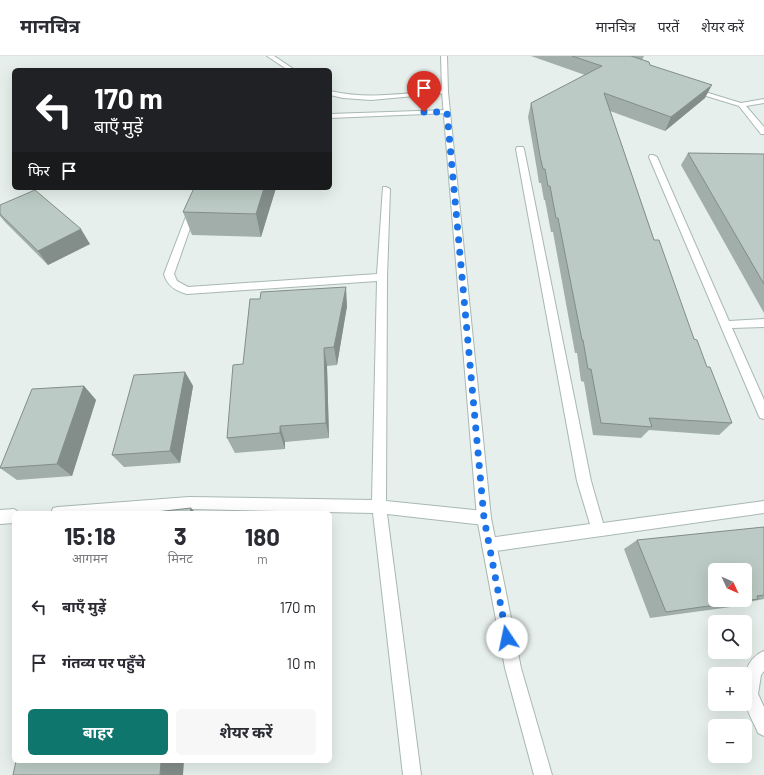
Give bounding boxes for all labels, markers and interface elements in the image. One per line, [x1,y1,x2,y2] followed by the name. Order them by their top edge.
[20,14,80,37] text: मानचित्र
[596,18,636,35] text: मानचित्र
[658,18,679,35] text: परतें
[701,18,744,35] text: शेयर करें
[407,71,441,112] pin
[413,77,435,99] icon: arrive
[94,81,163,115] text: 170 m
[28,84,80,136] icon: left
[94,115,143,137] text: बाएँ मुड़ें
[58,160,80,182] icon: arrive
[28,161,50,179] text: फिर
[64,521,116,550] text: 15:18
[174,521,187,550] text: 3
[245,522,280,551] text: 180
[72,550,108,566] text: आगमन
[168,550,193,566] text: मिनट
[257,551,268,567] text: m
[708,563,752,607] north arrow
[708,563,752,763] map controls
[28,596,50,618] icon: left
[62,597,106,615] text: बाएँ मुड़ें
[280,598,316,616] text: 170 m
[708,615,752,659] button: search
[486,617,528,659] position arrow
[28,652,50,674] icon: arrive
[62,653,145,671] text: गंतव्य पर पहुँचे
[287,654,316,672] text: 10 m
[708,667,752,711] button: +
[28,709,168,755] button: बाहर
[176,709,316,755] button: शेयर करें
[708,719,752,763] button: −

